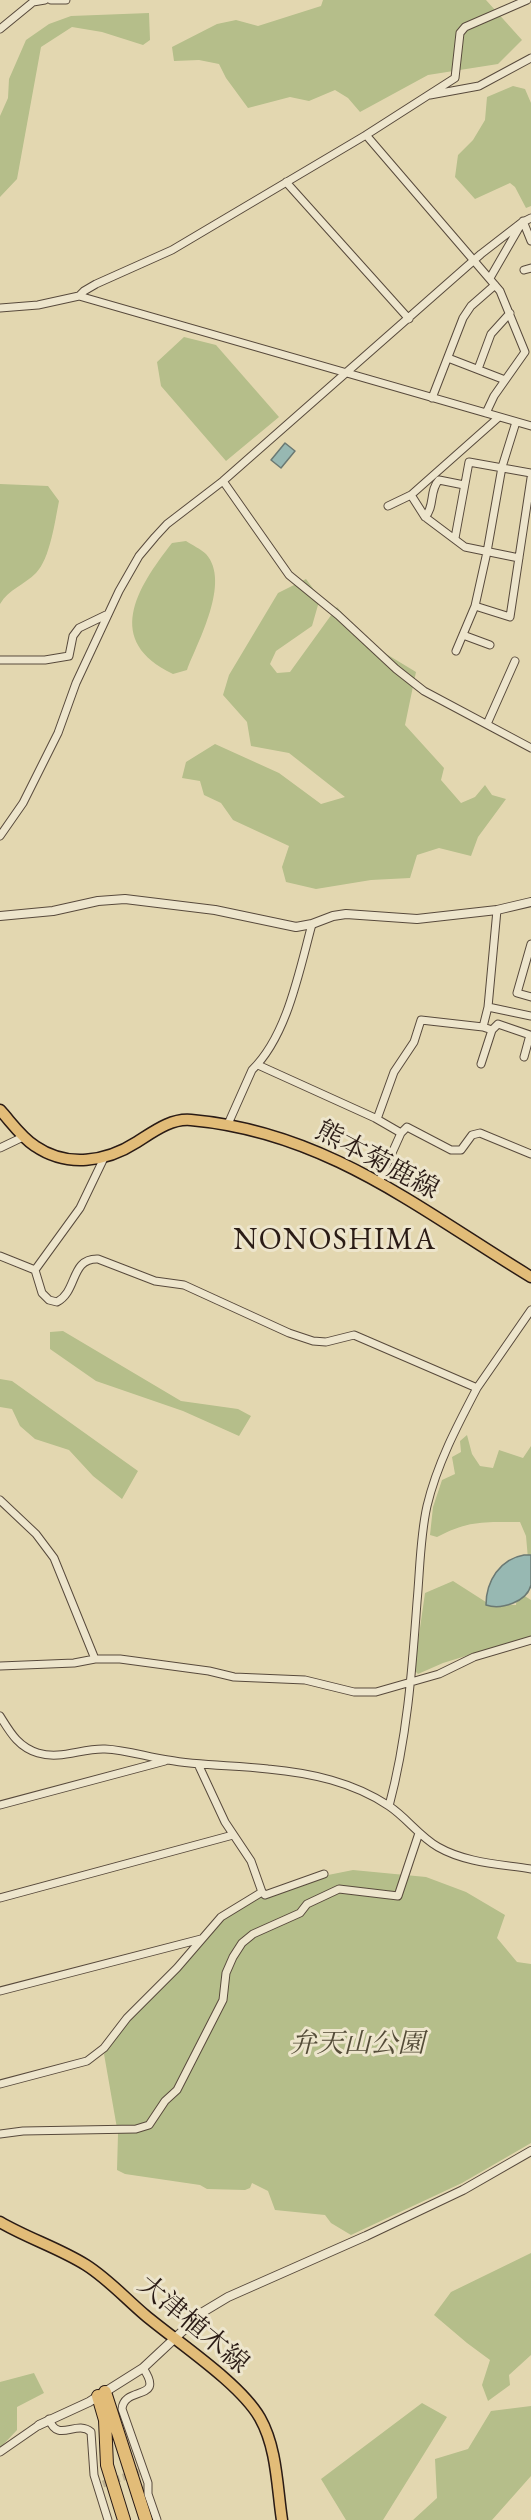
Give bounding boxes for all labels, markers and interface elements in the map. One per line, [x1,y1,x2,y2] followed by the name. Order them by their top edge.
[310,1115,444,1207] street label: 熊本菊鹿線
[233,1223,437,1259] district label: NONOSHIMA
[290,2029,424,2061] park label: 弁天山公園
[131,2269,255,2381] street label: 大津植木線

